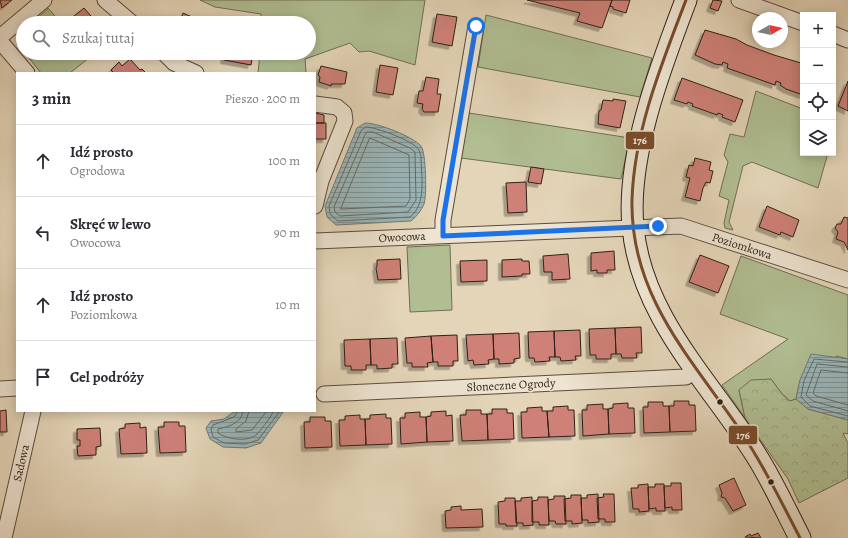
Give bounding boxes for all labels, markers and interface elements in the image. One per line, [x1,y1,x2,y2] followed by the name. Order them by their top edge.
[752,12,788,48] north arrow
[800,12,836,156] map controls
[800,12,836,48] button: +
[16,16,316,60] search box
[467,17,485,35] route start
[30,27,52,49] icon: search
[62,28,135,48] text: Szukaj tutaj
[800,48,836,84] button: −
[800,84,836,120] button: locate
[32,87,71,110] text: 3 min
[225,90,300,107] text: Pieszo · 200 m
[800,120,836,156] button: layers
[625,131,655,150] line badge: 176
[633,133,647,148] text: 176
[70,142,133,162] text: Idź prosto
[32,150,54,172] icon: ahead
[268,152,300,169] text: 100 m
[70,162,125,179] text: Ogrodowa
[70,214,151,234] text: Skręć w lewo
[649,217,667,235] route end
[32,222,54,244] icon: left
[274,224,300,241] text: 90 m
[378,228,426,246] street label: Owocowa
[710,229,774,263] street label: Poziomkowa
[70,234,121,251] text: Owocowa
[70,286,133,306] text: Idź prosto
[32,294,54,316] icon: ahead
[275,296,300,313] text: 10 m
[70,306,137,323] text: Poziomkowa
[32,366,54,388] icon: arrive
[70,367,144,387] text: Cel podróży
[466,375,556,395] street label: Słoneczne Ogrody
[715,397,725,407] unlabelled marker
[728,425,758,445] line badge: 176
[736,428,750,443] text: 176
[9,442,33,483] street label: Sadowa
[766,477,776,487] unlabelled marker

